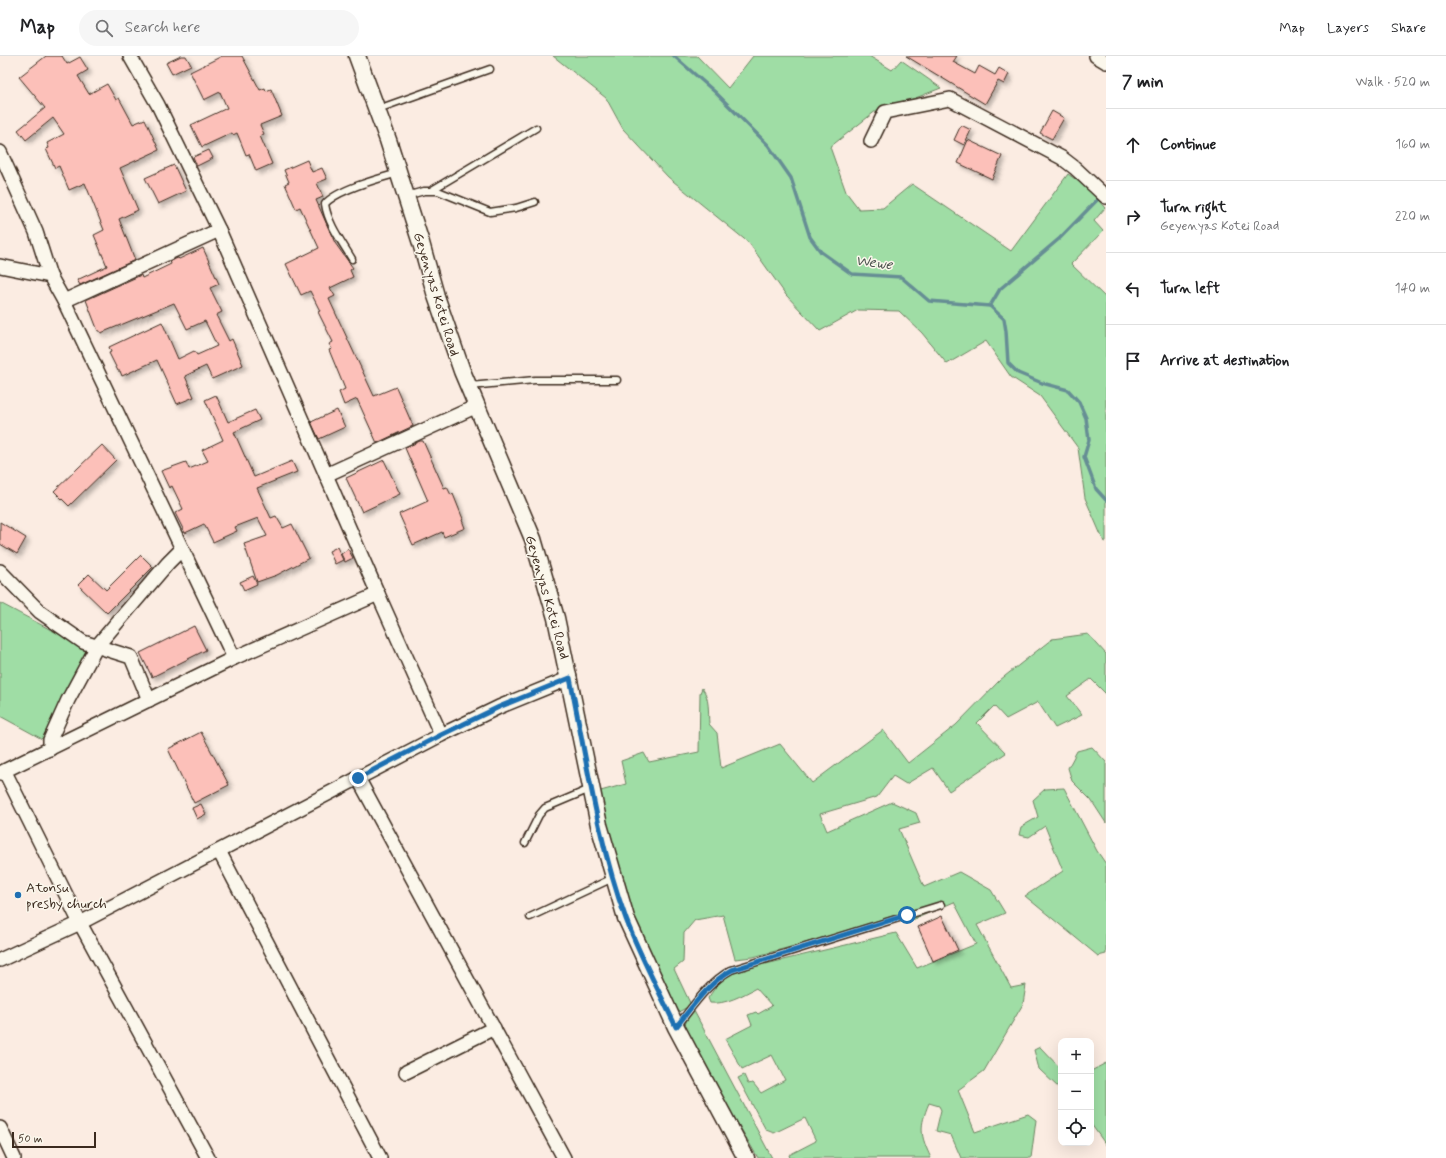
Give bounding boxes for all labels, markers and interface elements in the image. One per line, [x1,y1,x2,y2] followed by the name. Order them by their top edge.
[79,10,359,46] search box
[20,15,55,40] text: Map
[93,17,115,39] icon: search
[125,18,200,38] text: Search here
[1279,19,1305,37] text: Map
[1327,19,1369,37] text: Layers
[1391,19,1426,37] text: Share
[1122,71,1164,93] text: 7 min
[1356,74,1430,91] text: Walk · 520 m
[1122,134,1144,156] icon: ahead
[1160,135,1216,155] text: Continue
[1395,136,1430,153] text: 160 m
[1160,198,1227,218] text: Turn right
[1122,206,1144,228] icon: right
[1395,208,1430,225] text: 220 m
[1160,218,1279,235] text: Geyenyas Kotei Road
[409,230,463,358] street label: Geyenyas Kotei Road
[854,251,895,275] water label: Wewe
[1122,278,1144,300] icon: left
[1160,279,1220,299] text: Turn left
[1395,280,1430,297] text: 140 m
[1122,350,1144,372] icon: arrive
[1160,351,1289,371] text: Arrive at destination
[521,533,573,662] street label: Geyenyas Kotei Road
[349,769,367,787] route end
[26,879,107,913] place label: Atonsu presby church
[13,890,23,900] marker: Atonsu presby church
[898,906,916,924] route start
[1058,1038,1094,1146] map controls
[1058,1038,1094,1074] button: +
[1058,1074,1094,1110] button: −
[1058,1110,1094,1146] button: locate
[12,1130,96,1149] scale bar
[18,1132,43,1146] text: 50 m

